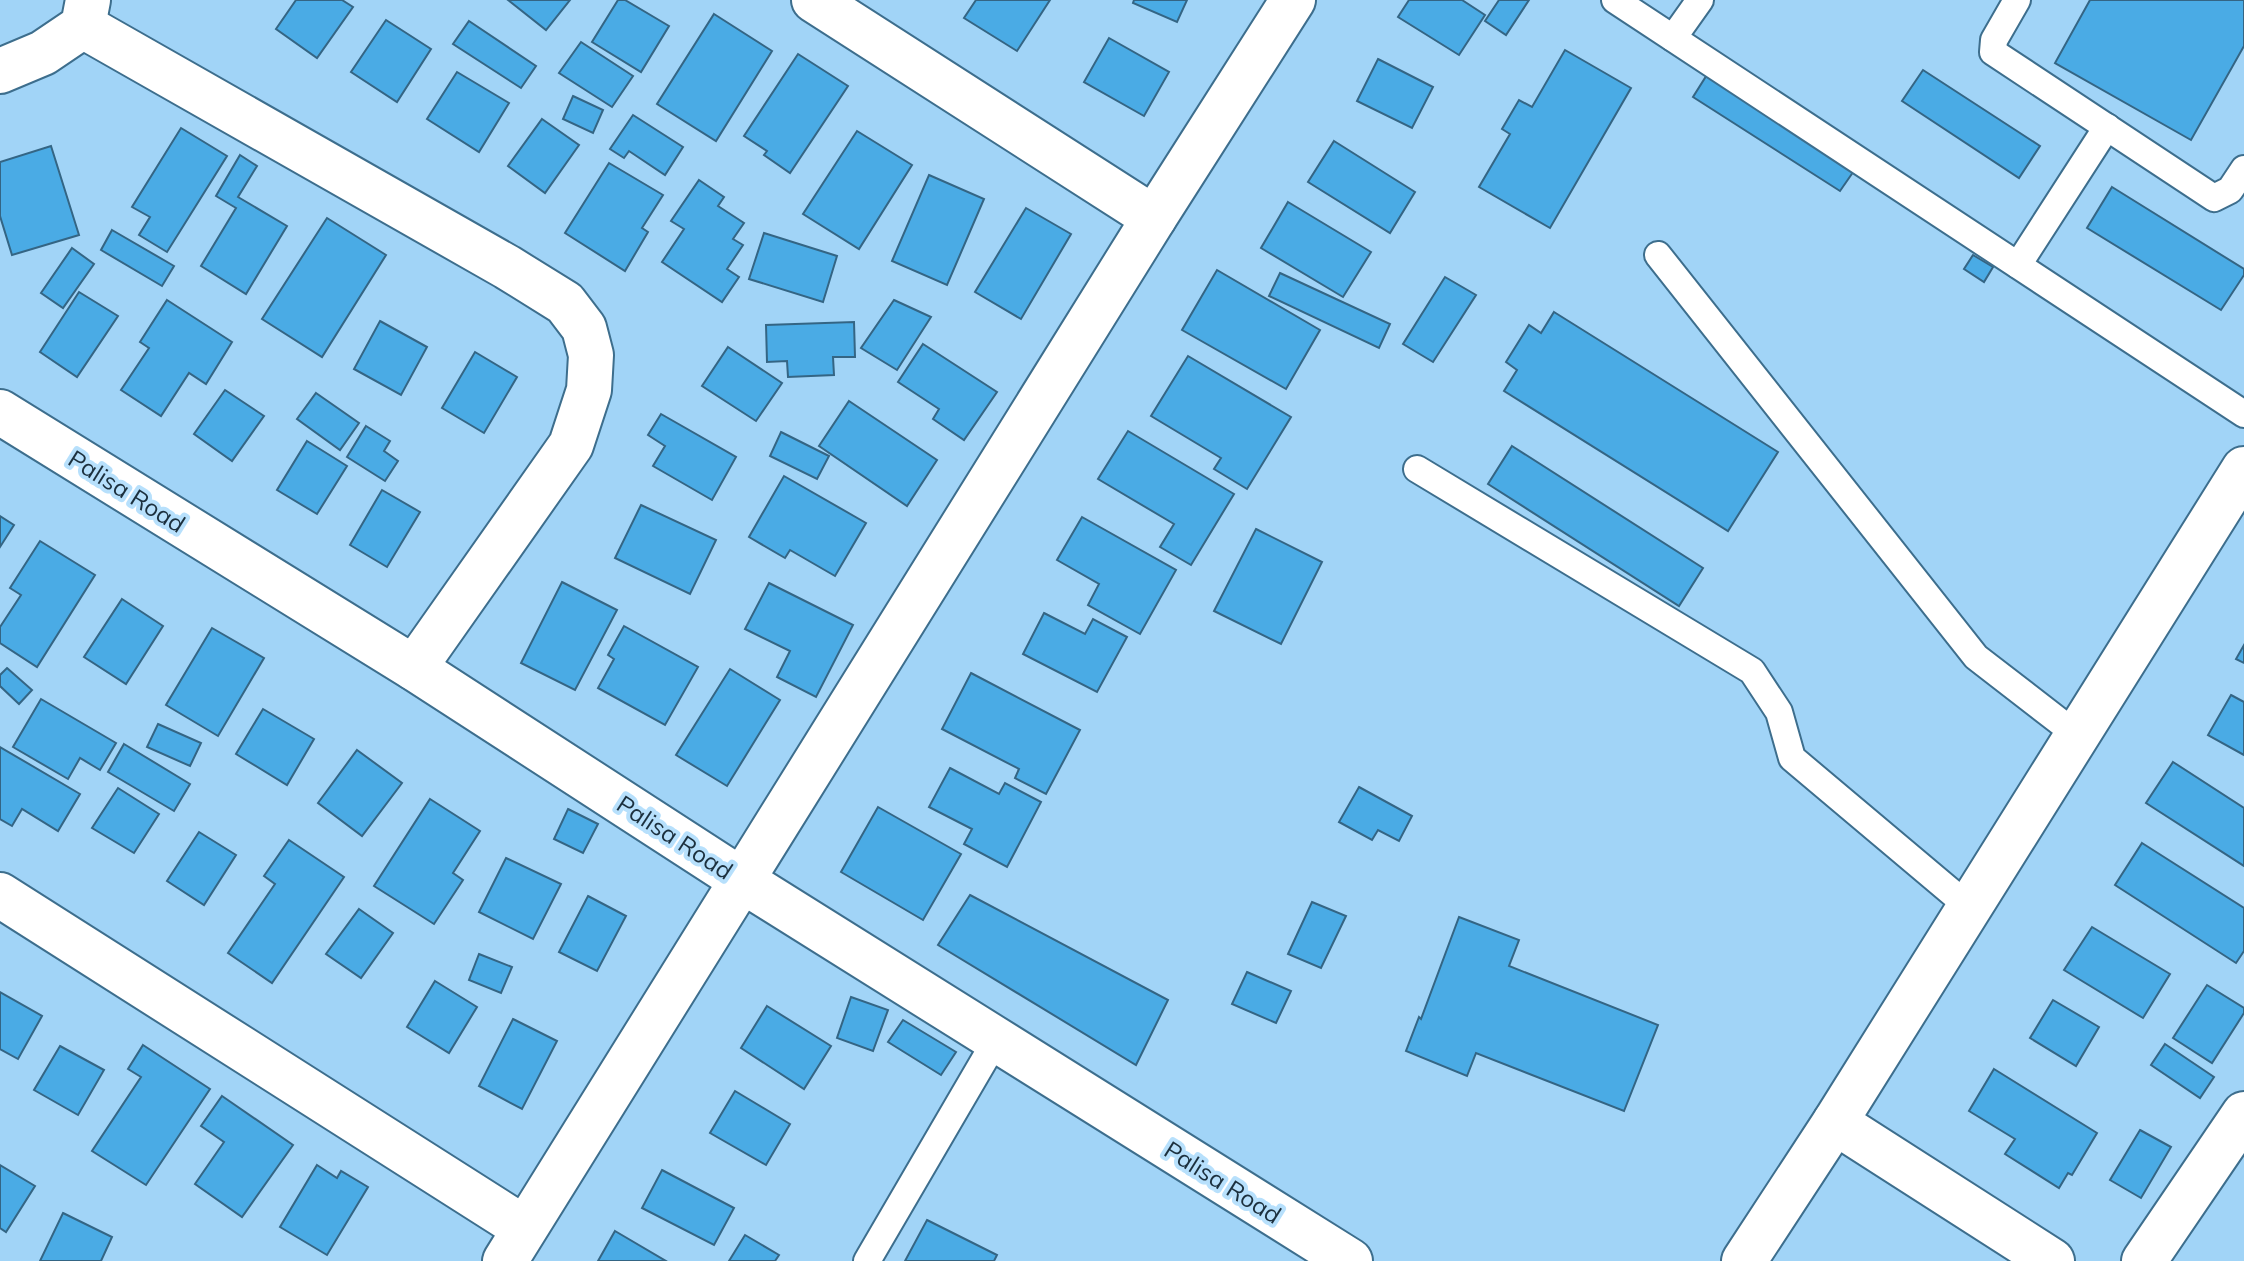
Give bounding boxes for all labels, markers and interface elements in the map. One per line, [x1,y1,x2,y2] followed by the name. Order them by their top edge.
[63,443,191,539] street label: Palisa Road
[611,788,739,886] street label: Palisa Road
[1159,1134,1287,1230] street label: Palisa Road

